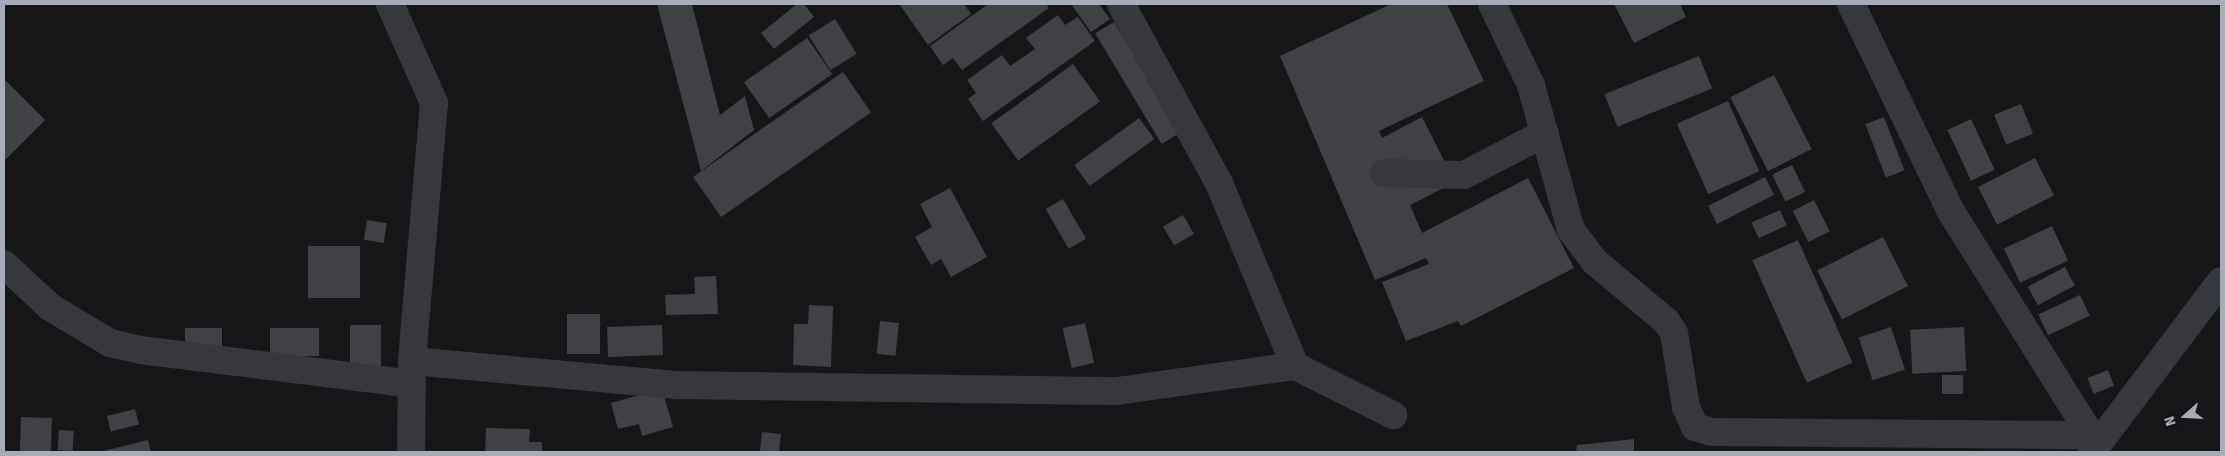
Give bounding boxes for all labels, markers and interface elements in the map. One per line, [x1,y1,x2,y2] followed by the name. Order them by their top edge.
[2160,391,2210,441] north arrow
[2161,414,2180,428] text: N

